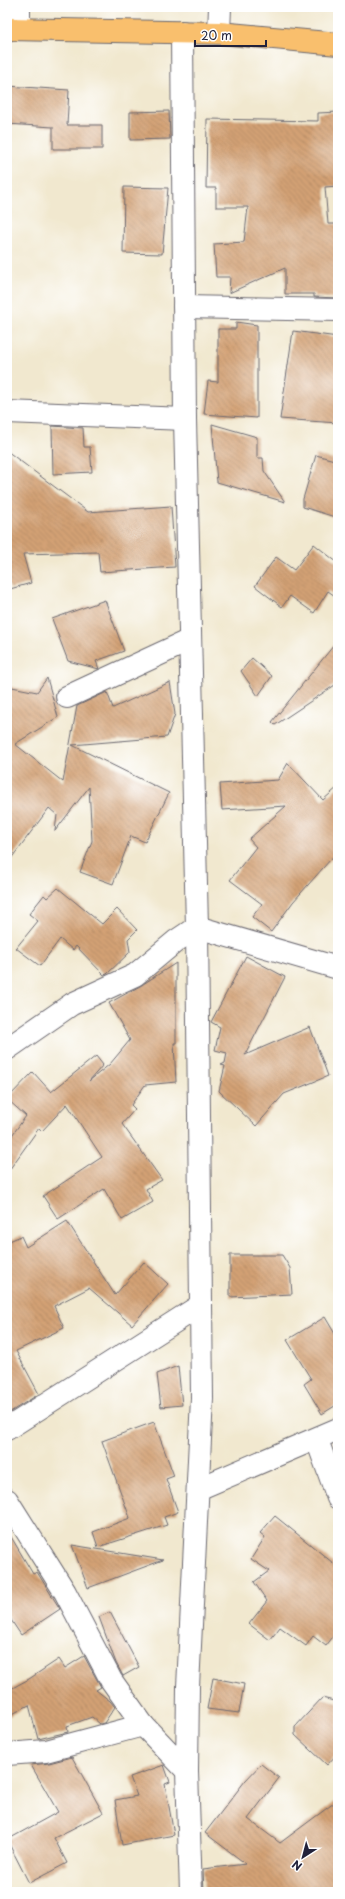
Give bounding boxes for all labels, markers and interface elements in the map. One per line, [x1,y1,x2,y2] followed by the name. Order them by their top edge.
[195,22,266,48] scale bar
[201,26,232,44] text: 20 m
[283,1837,323,1877] north arrow
[288,1856,305,1875] text: N

